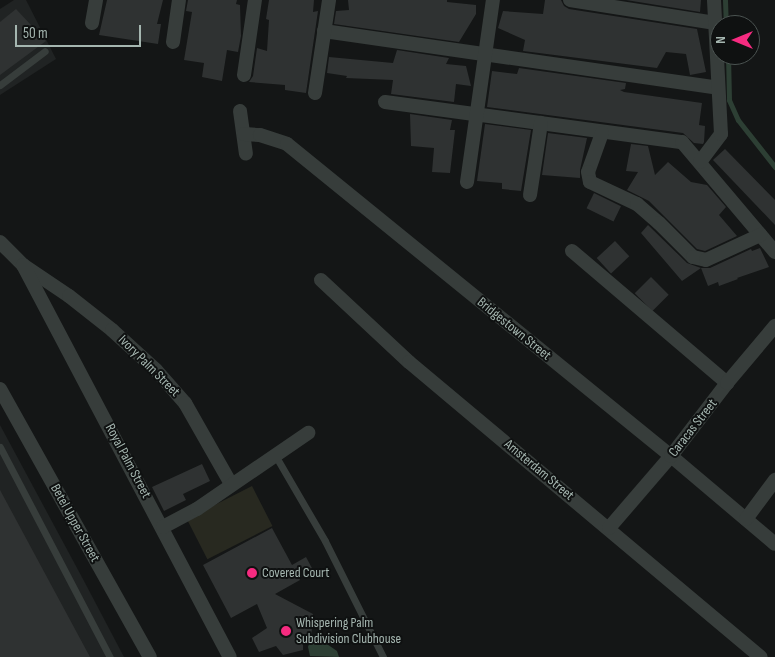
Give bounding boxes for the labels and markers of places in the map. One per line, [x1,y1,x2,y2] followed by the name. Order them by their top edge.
[262,565,330,581] place label: Covered Court
[246,567,258,579] marker: Covered Court
[296,615,401,648] place label: Whispering Palm Subdivision Clubhouse
[280,625,292,637] marker: Whispering Palm Subdivision Clubhouse

